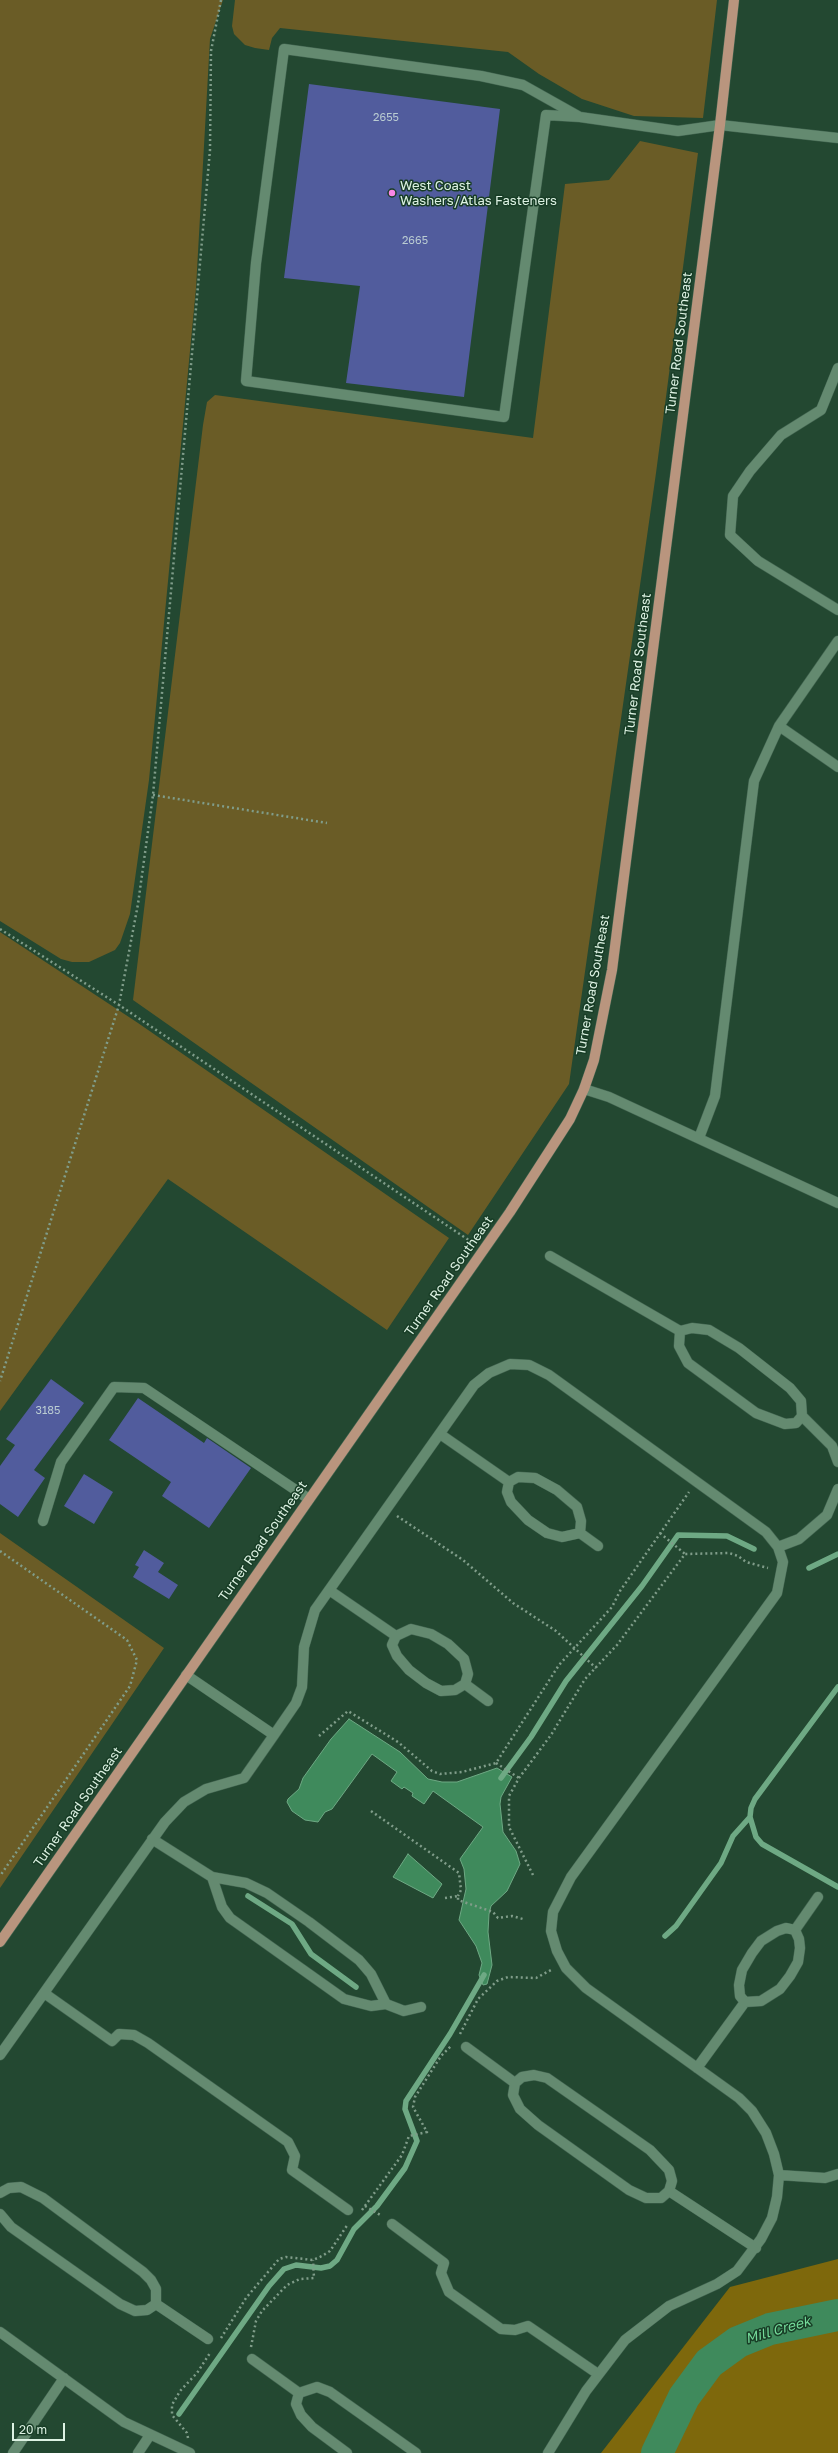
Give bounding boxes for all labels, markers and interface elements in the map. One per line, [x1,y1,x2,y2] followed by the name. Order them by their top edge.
[373,111,399,125] house number: 2655
[400,178,557,209] place label: West Coast Washers/Atlas Fasteners
[387,188,397,198] marker: West Coast Washers/Atlas Fasteners
[402,234,428,248] house number: 2665
[663,271,695,415] street label: Turner Road Southeast
[622,592,654,736] street label: Turner Road Southeast
[573,913,613,1057] street label: Turner Road Southeast
[402,1213,496,1339] street label: Turner Road Southeast
[36,1404,60,1418] house number: 3185
[216,1478,310,1604] street label: Turner Road Southeast
[31,1744,125,1870] street label: Turner Road Southeast
[743,2313,813,2347] water label: Mill Creek
[14,2415,67,2441] scale bar
[19,2422,47,2437] text: 20 m

